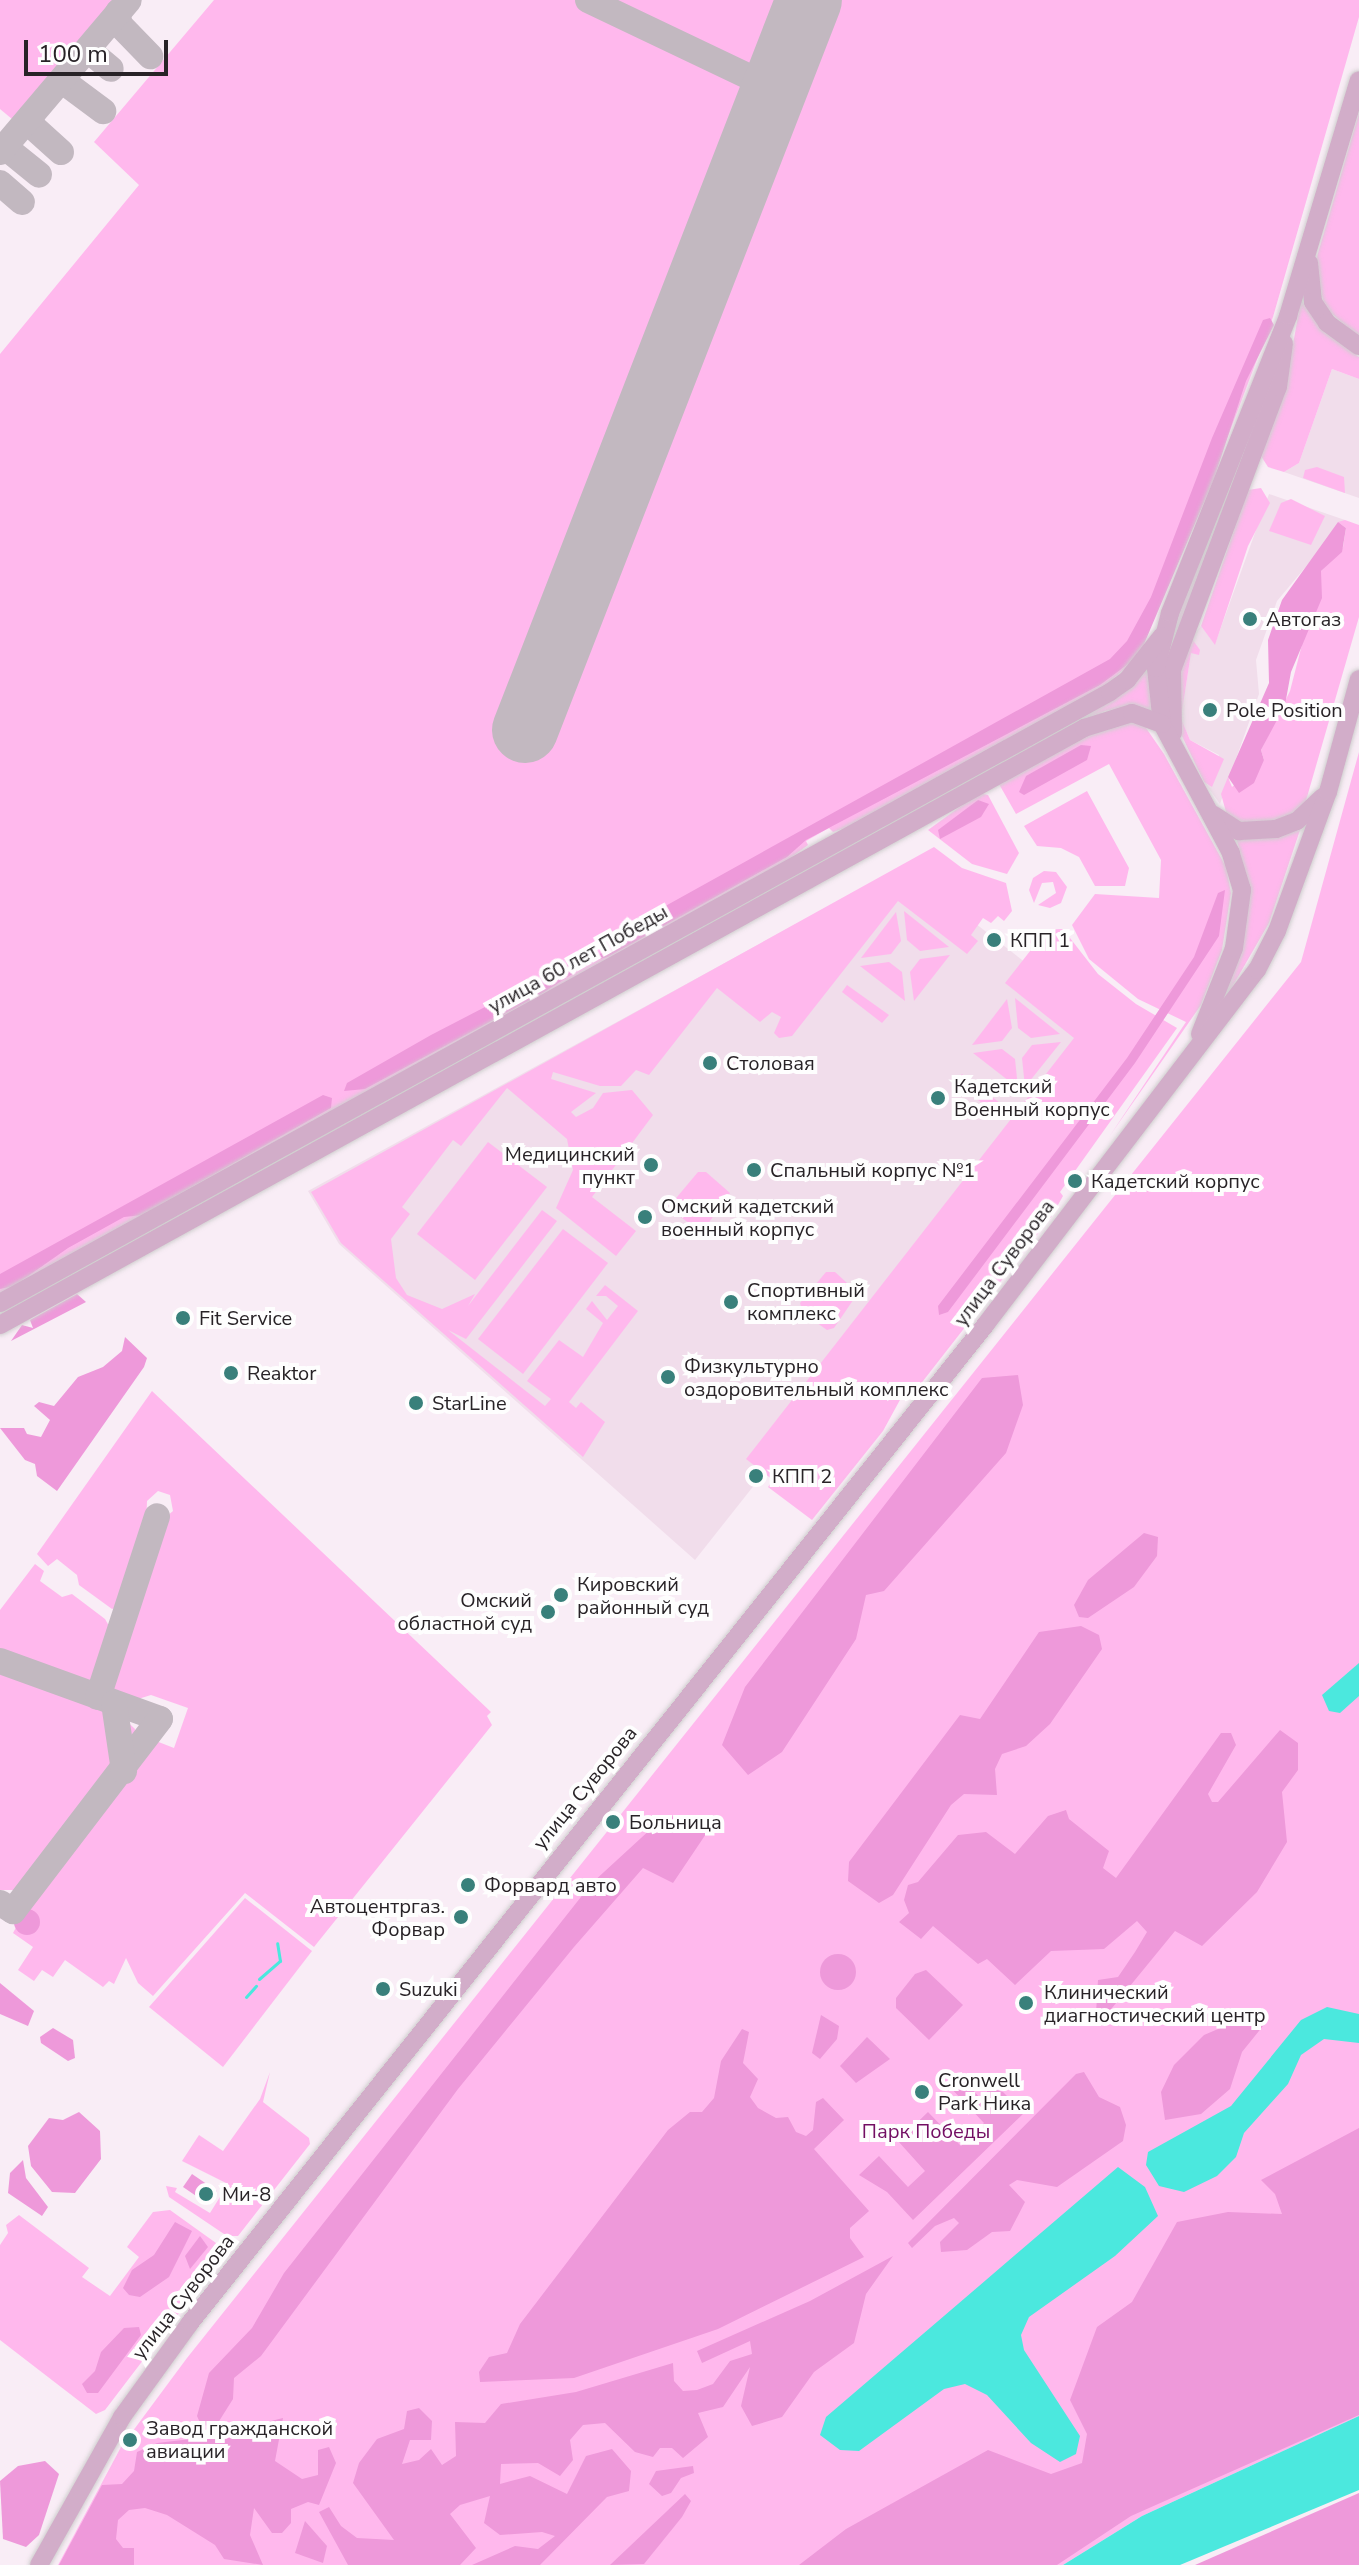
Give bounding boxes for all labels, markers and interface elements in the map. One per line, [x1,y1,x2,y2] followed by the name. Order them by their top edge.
[28,24,172,74] scale bar
[38,38,108,70] text: 100 m
[1266,607,1341,631] place label: Автогаз
[1241,610,1259,628] marker: Автогаз
[1226,698,1343,722] place label: Pole Position
[1201,701,1219,719] marker: Pole Position
[484,900,672,1018] street label: улица 60 лет Победы
[1010,928,1070,952] place label: КПП 1
[985,931,1003,949] marker: КПП 1
[726,1051,815,1075] place label: Столовая
[701,1054,719,1072] marker: Столовая
[954,1074,1110,1121] place label: Кадетский Военный корпус
[929,1089,947,1107] marker: Кадетский Военный корпус
[505,1142,635,1189] place label: Медицинский пункт
[642,1156,660,1174] marker: Медицинский пункт
[770,1158,975,1182] place label: Спальный корпус №1
[745,1161,763,1179] marker: Спальный корпус №1
[1091,1169,1260,1193] place label: Кадетский корпус
[1066,1172,1084,1190] marker: Кадетский корпус
[661,1194,834,1241] place label: Омский кадетский военный корпус
[949,1195,1059,1331] street label: улица Суворова
[636,1208,654,1226] marker: Омский кадетский военный корпус
[747,1278,865,1325] place label: Спортивный комплекс
[722,1293,740,1311] marker: Спортивный комплекс
[199,1306,292,1330] place label: Fit Service
[174,1309,192,1327] marker: Fit Service
[684,1354,948,1401] place label: Физкультурно оздоровительный комплекс
[247,1361,316,1385] place label: Reaktor
[222,1364,240,1382] marker: Reaktor
[659,1368,677,1386] marker: Физкультурно оздоровительный комплекс
[432,1391,507,1415] place label: StarLine
[407,1394,425,1412] marker: StarLine
[772,1464,832,1488] place label: КПП 2
[747,1467,765,1485] marker: КПП 2
[577,1572,709,1619] place label: Кировский районный суд
[552,1586,570,1604] marker: Кировский районный суд
[398,1588,532,1635] place label: Омский областной суд
[539,1603,557,1621] marker: Омский областной суд
[528,1722,642,1854] street label: улица Суворова
[629,1810,722,1834] place label: Больница
[604,1813,622,1831] marker: Больница
[484,1873,617,1897] place label: Форвард авто
[459,1876,477,1894] marker: Форвард авто
[310,1894,445,1941] place label: Автоцентргаз. Форвар
[452,1908,470,1926] marker: Автоцентргаз. Форвар
[399,1977,458,2001] place label: Suzuki
[374,1980,392,1998] marker: Suzuki
[1044,1980,1266,2027] place label: Клинический диагностический центр
[1015,1992,1037,2014] marker: Клинический диагностический центр
[938,2068,1031,2115] place label: Cronwell Park Ника
[913,2083,931,2101] marker: Cronwell Park Ника
[862,2119,990,2143] park label: Парк Победы
[222,2182,271,2206] place label: Ми-8
[197,2185,215,2203] marker: Ми-8
[127,2230,239,2364] street label: улица Суворова
[146,2416,333,2463] place label: Завод гражданской авиации
[121,2431,139,2449] marker: Завод гражданской авиации

